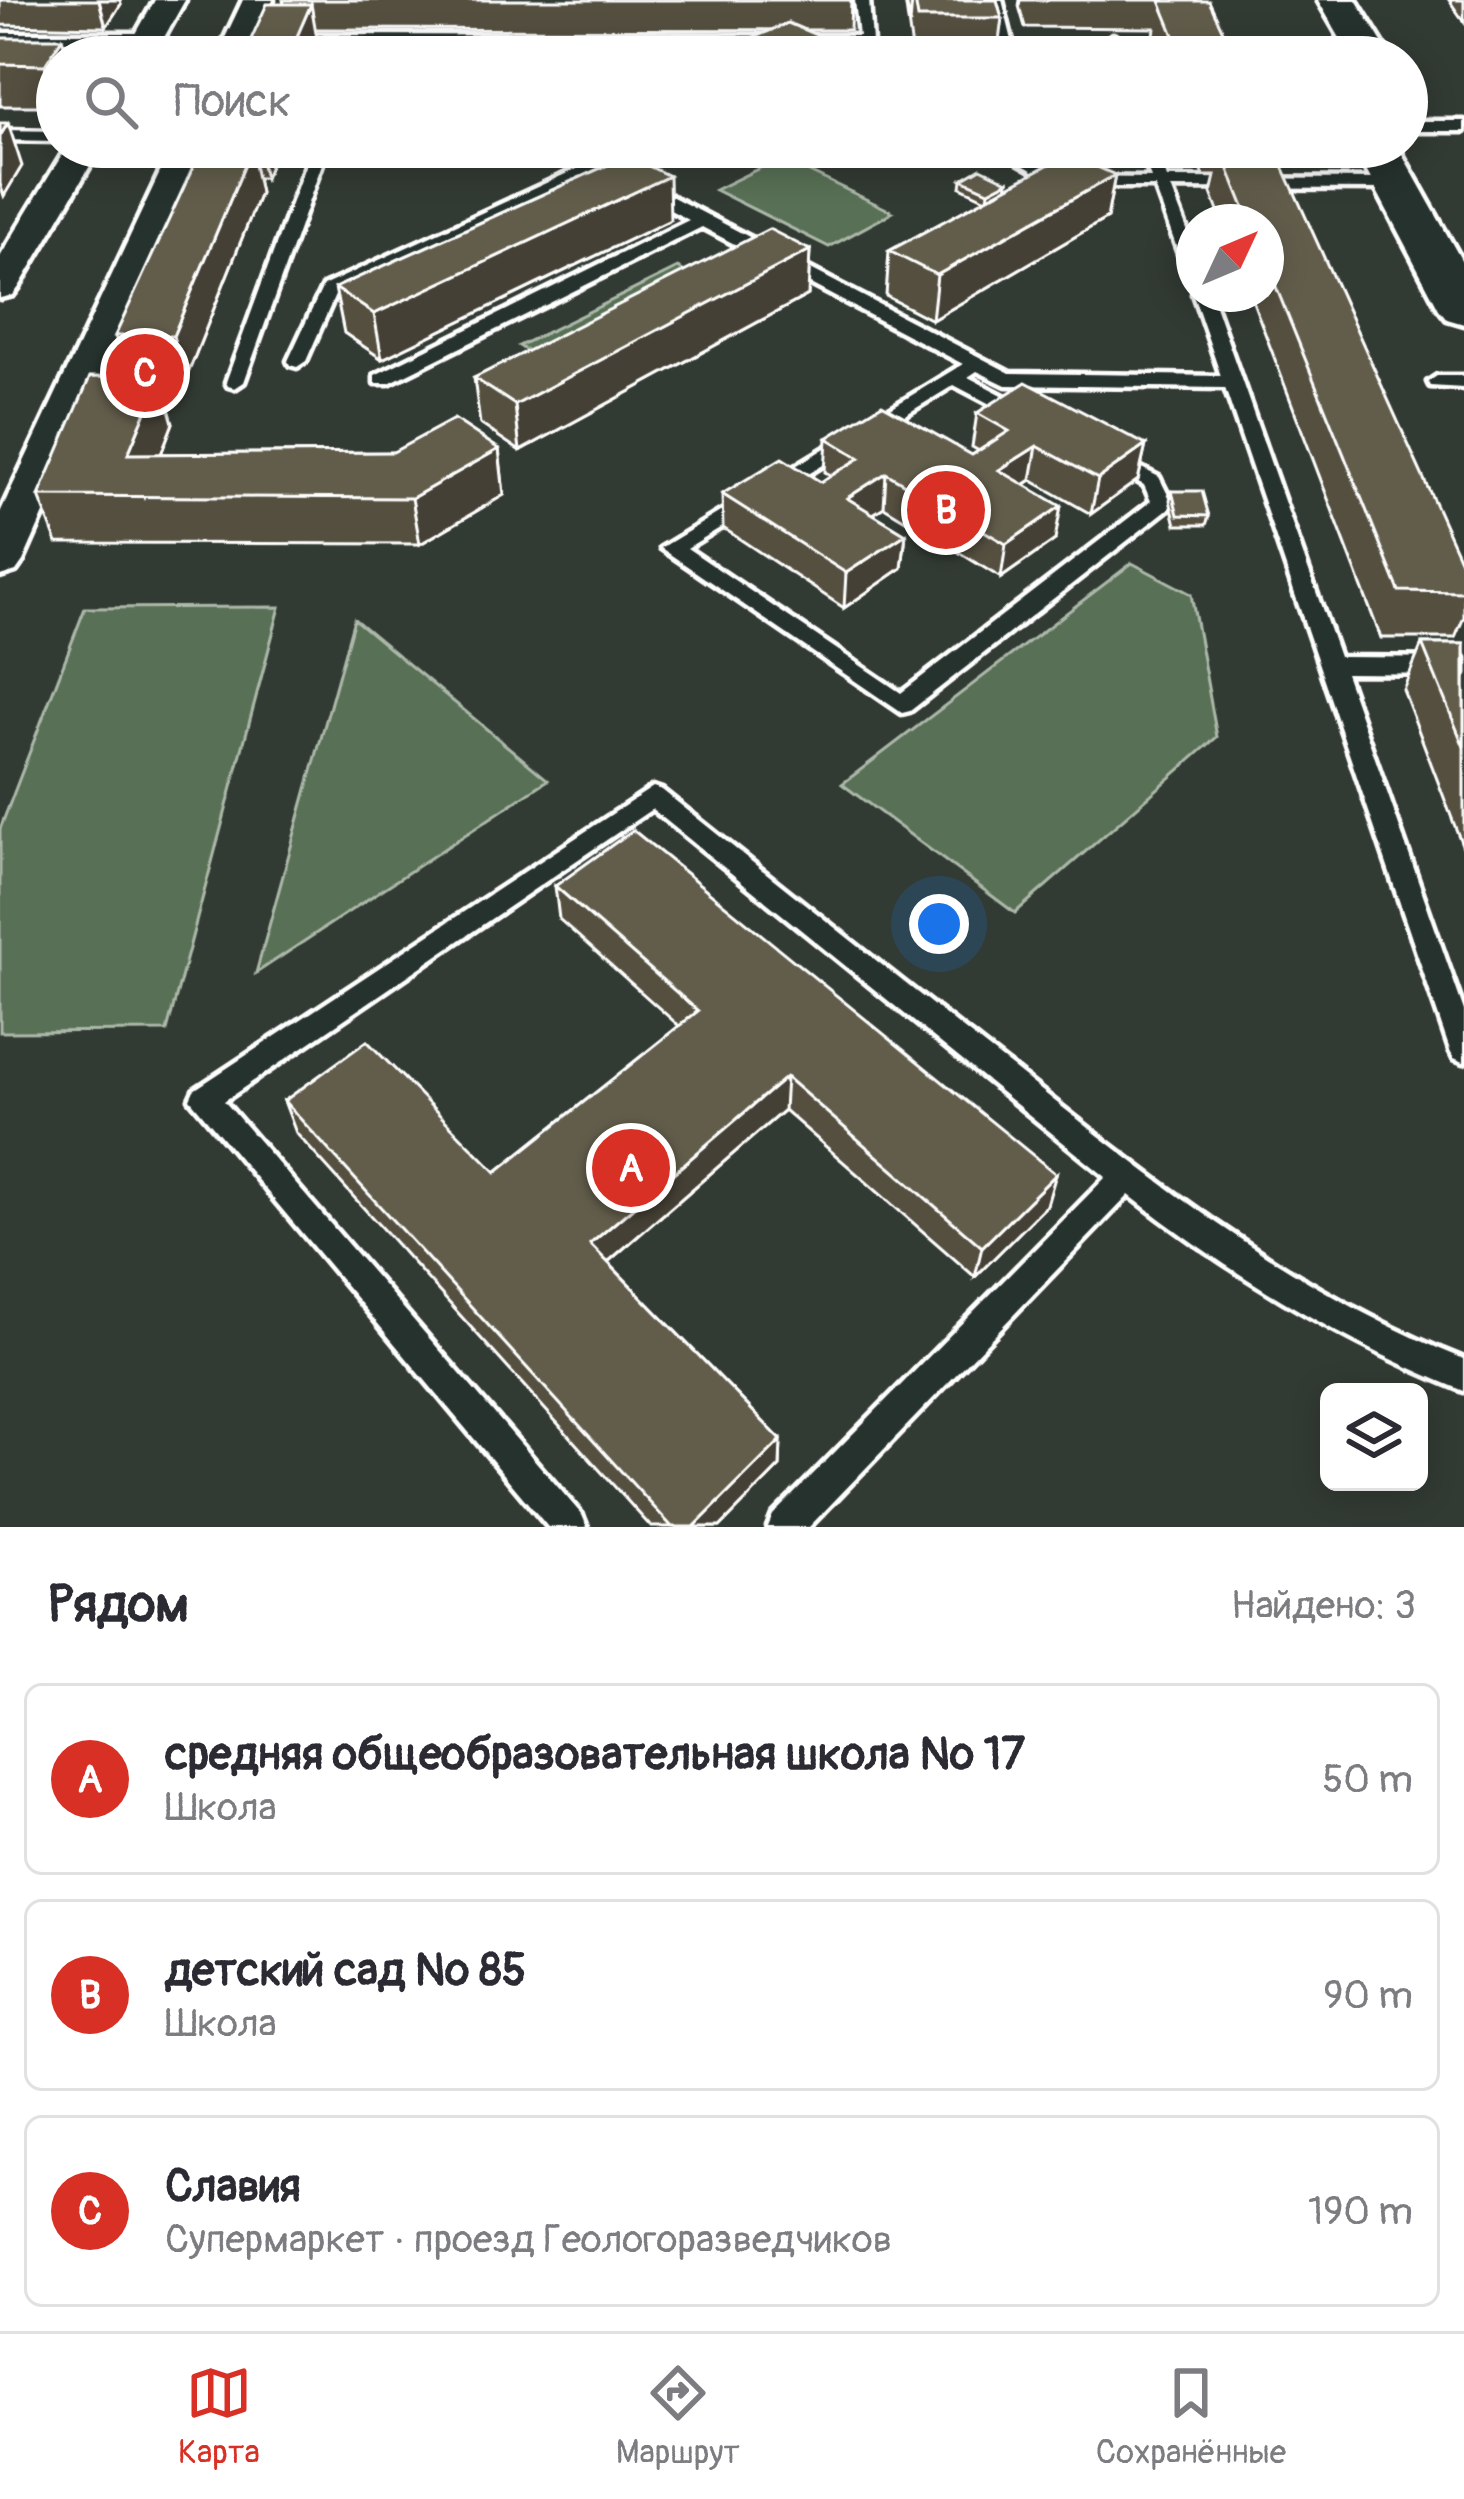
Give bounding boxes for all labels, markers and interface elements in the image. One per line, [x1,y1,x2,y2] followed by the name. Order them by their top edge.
[36,36,1428,168] search box
[78,69,144,135] icon: search
[174,74,291,130] text: Поиск
[1176,204,1284,312] north arrow
[106,328,184,418] pin: C
[907,465,985,555] pin: B
[909,894,969,954] your location
[592,1123,670,1213] pin: A
[1320,1383,1428,1491] map controls
[1320,1383,1428,1491] button: layers
[48,1573,189,1637] text: Рядом
[1231,1581,1416,1630] text: Найдено: 3
[165,1727,1025,1783] text: средняя общеобразовательная школа № 17
[77,1755,103,1804] text: A
[1322,1755,1413,1804] text: 50 m
[165,1783,277,1832] text: Школа
[165,1943,526,1999] text: детский сад № 85
[79,1971,101,2020] text: B
[1323,1971,1413,2020] text: 90 m
[165,1999,277,2048] text: Школа
[165,2159,301,2215] text: Славия
[78,2187,102,2236] text: C
[1308,2187,1413,2236] text: 190 m
[165,2215,892,2264] text: Супермаркет · проезд Геологоразведчиков
[178,2360,260,2473] tab: Карта
[616,2360,740,2473] tab: Маршрут
[1096,2360,1286,2473] tab: Сохранённые

